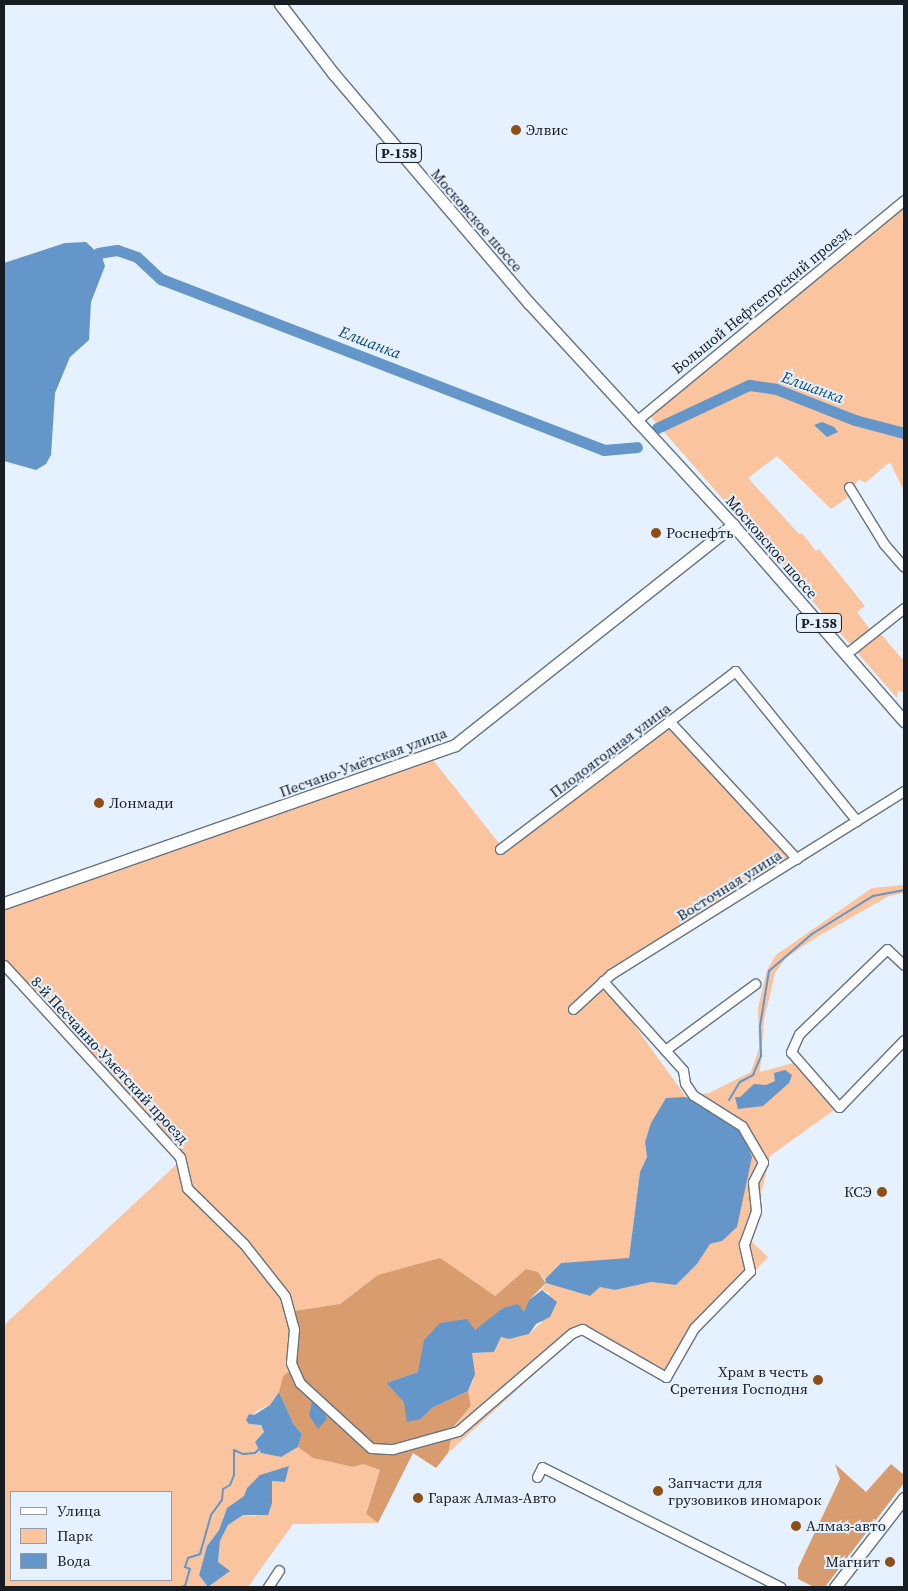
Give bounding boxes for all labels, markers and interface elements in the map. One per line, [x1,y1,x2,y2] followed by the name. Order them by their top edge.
[526,121,568,139] place label: Элвис
[510,124,522,136] marker: Элвис
[375,142,423,164] road number: Р-158
[427,165,527,275] street label: Московское шоссе
[668,222,854,378] street label: Большой Нефтегорский проезд
[336,321,404,363] water label: Елшанка
[779,367,847,407] water label: Елшанка
[722,492,822,602] street label: Московское шоссе
[666,524,734,542] place label: Роснефть
[650,527,662,539] marker: Роснефть
[795,612,843,634] road number: Р-158
[546,699,674,801] street label: Плодоягодная улица
[277,723,449,801] street label: Песчано-Умётская улица
[109,794,174,812] place label: Лонмади
[93,797,105,809] marker: Лонмади
[673,846,785,924] street label: Восточная улица
[28,973,192,1147] street label: 8-й Песчанно-Уметский проезд
[844,1183,872,1201] place label: КСЭ
[876,1186,888,1198] marker: КСЭ
[670,1362,808,1397] place label: Храм в честь Сретения Господня
[812,1374,824,1386] marker: Храм в честь Сретения Господня
[668,1473,822,1508] place label: Запчасти для грузовиков иномарок
[652,1485,664,1497] marker: Запчасти для грузовиков иномарок
[428,1489,556,1507] place label: Гараж Алмаз-Авто
[10,1491,172,1581] legend
[412,1492,424,1504] marker: Гараж Алмаз-Авто
[57,1500,101,1521] text: Улица
[806,1517,886,1535] place label: Алмаз-авто
[790,1520,802,1532] marker: Алмаз-авто
[57,1525,93,1546] text: Парк
[57,1550,91,1571] text: Вода
[826,1553,880,1571] place label: Магнит
[884,1556,896,1568] marker: Магнит

